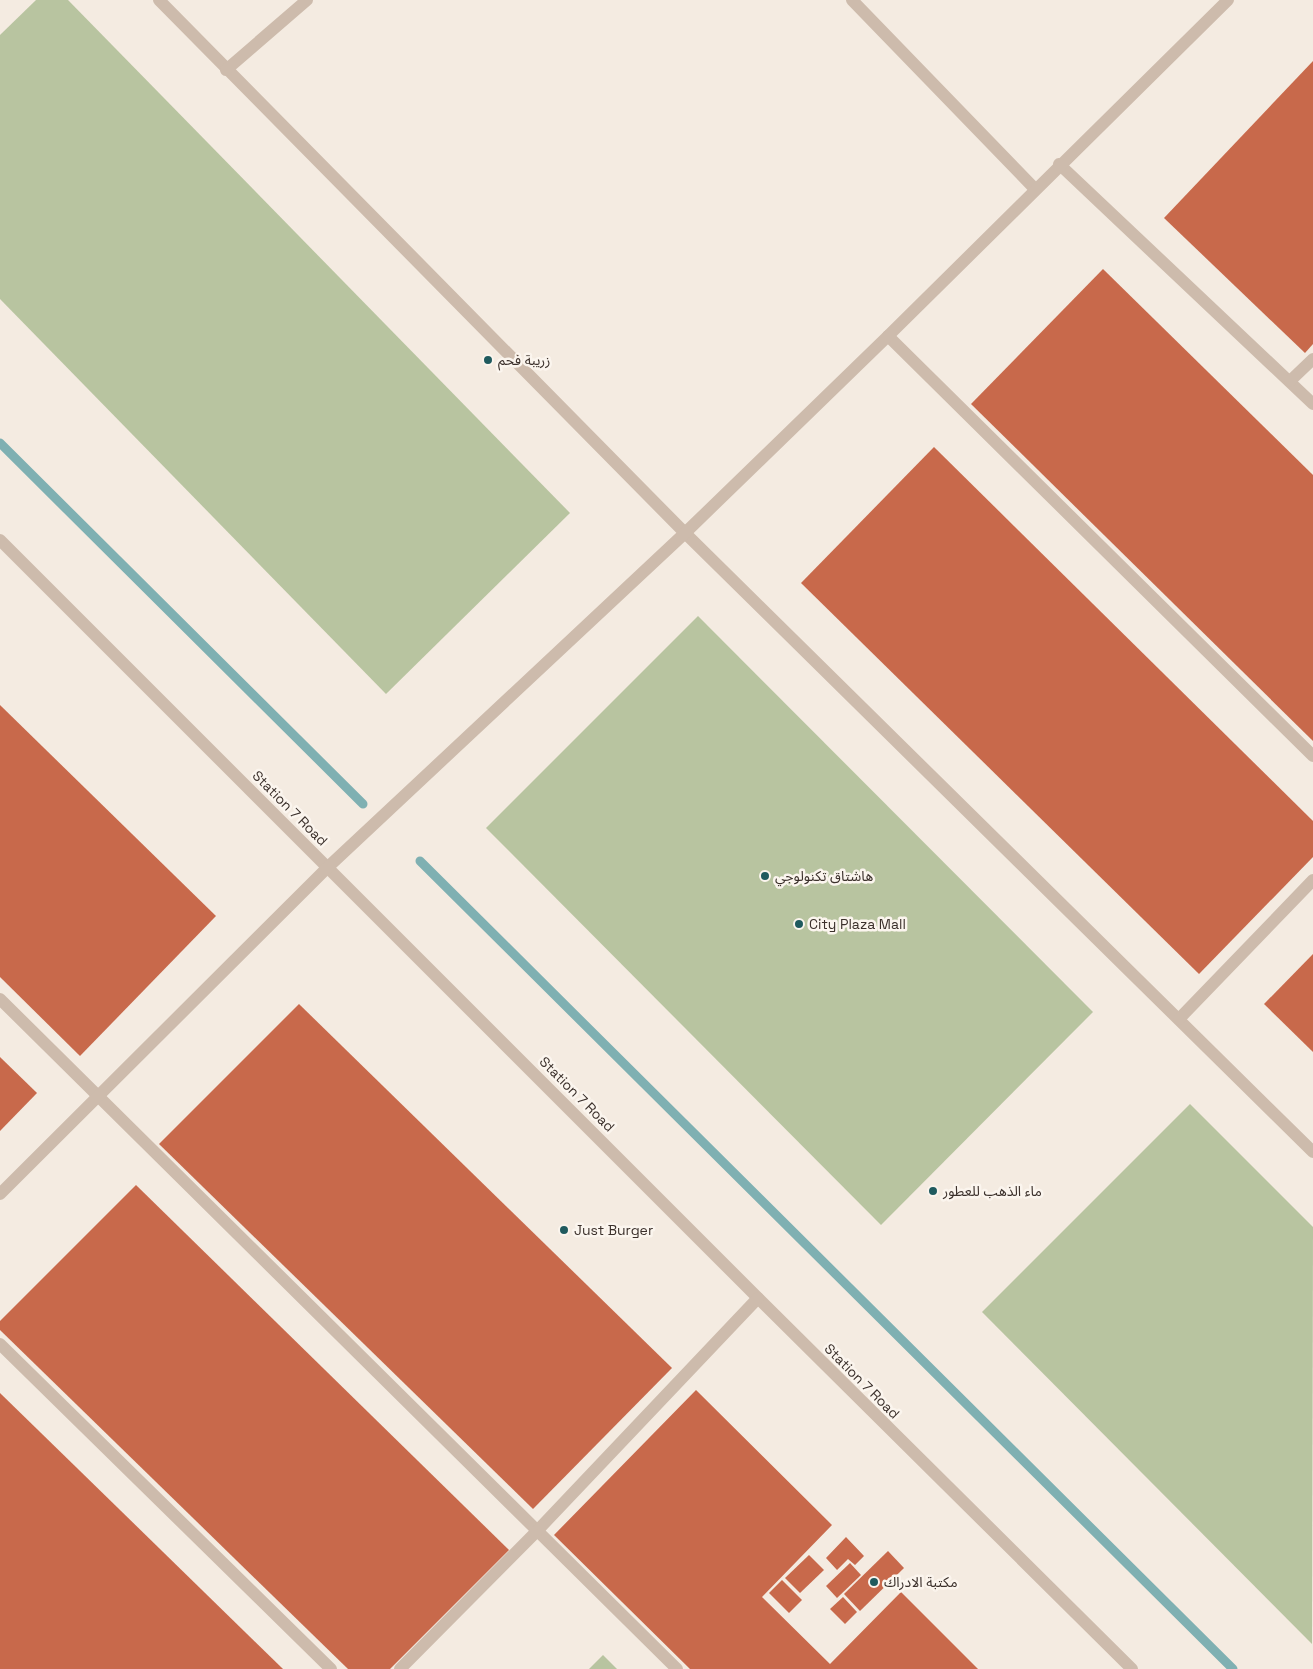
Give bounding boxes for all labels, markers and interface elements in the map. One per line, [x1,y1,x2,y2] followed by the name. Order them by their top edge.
[498,351,550,371] place label: زريبة فحم
[482,354,494,366] marker: زريبة فحم
[249,767,331,849] street label: Station 7 Road
[775,867,873,887] place label: هاشتاق تكنولوجي
[759,870,771,882] marker: هاشتاق تكنولوجي
[809,915,906,933] place label: City Plaza Mall
[793,918,805,930] marker: City Plaza Mall
[536,1053,618,1135] street label: Station 7 Road
[942,1182,1042,1200] place label: ماء الذهب للعطور
[927,1185,939,1197] marker: ماء الذهب للعطور
[574,1221,653,1239] place label: Just Burger
[558,1224,570,1236] marker: Just Burger
[821,1340,903,1422] street label: Station 7 Road
[884,1573,958,1591] place label: مكتبة الادراك
[868,1576,880,1588] marker: مكتبة الادراك

